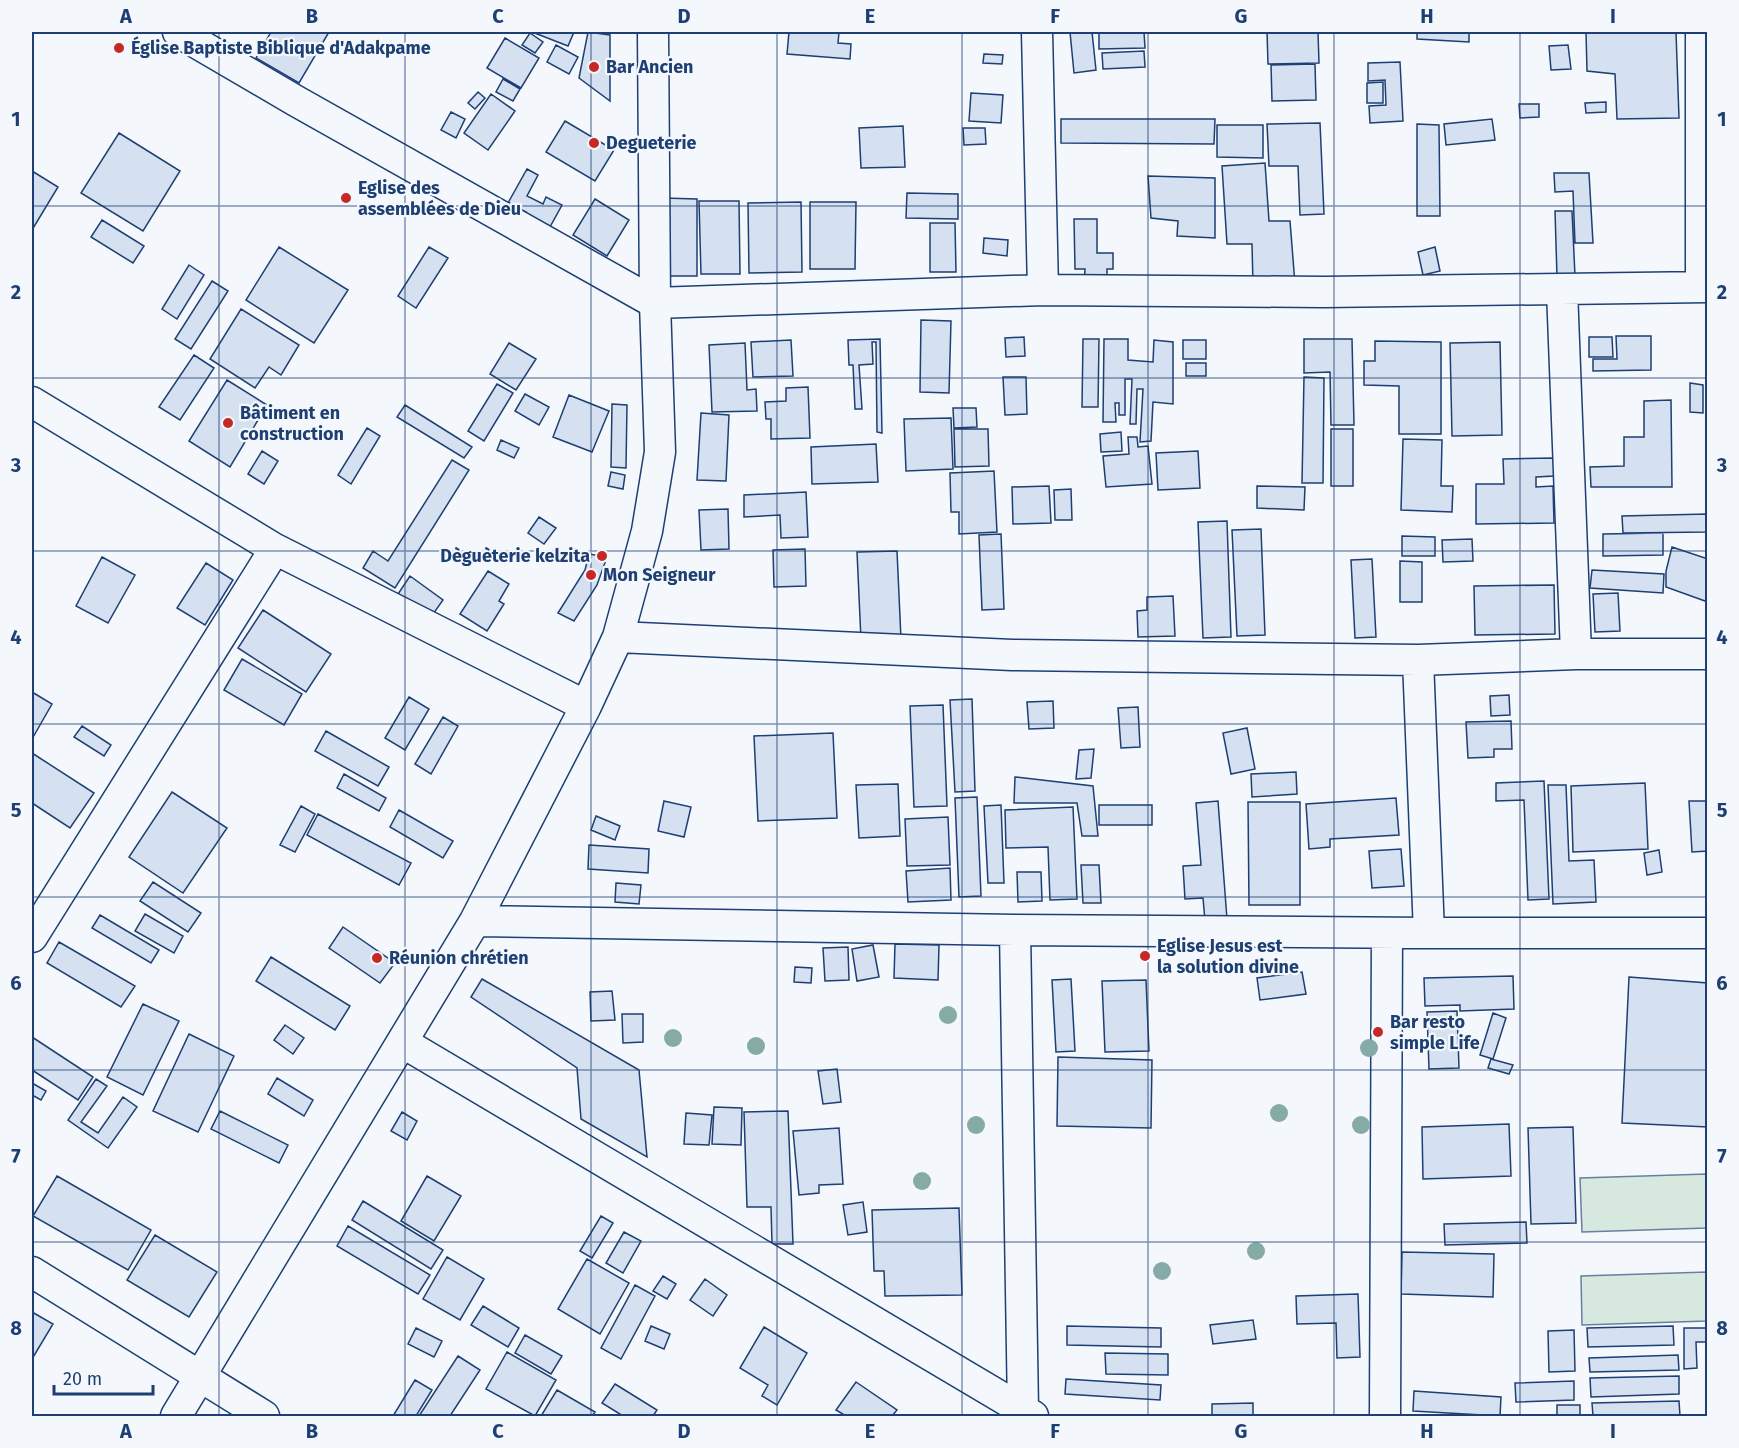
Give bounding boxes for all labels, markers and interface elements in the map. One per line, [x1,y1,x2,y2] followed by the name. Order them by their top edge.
[119,4,133,28] text: A
[306,4,318,28] text: B
[492,4,504,28] text: C
[677,4,691,28] text: D
[865,4,875,28] text: E
[1050,4,1060,28] text: F
[1235,4,1247,28] text: G
[1420,4,1434,28] text: H
[1610,4,1616,28] text: I
[131,36,431,59] place label: Église Baptiste Biblique d'Adakpame
[112,41,126,55] marker: Église Baptiste Biblique d'Adakpame
[606,56,693,78] place label: Bar Ancien
[587,60,601,74] marker: Bar Ancien
[11,107,21,131] text: 1
[1717,107,1727,131] text: 1
[606,132,696,154] place label: Degueterie
[587,136,601,150] marker: Degueterie
[358,177,521,220] place label: Eglise des assemblées de Dieu
[339,191,353,205] marker: Eglise des assemblées de Dieu
[11,280,21,304] text: 2
[1717,280,1727,304] text: 2
[240,402,344,445] place label: Bâtiment en construction
[221,416,235,430] marker: Bâtiment en construction
[10,453,21,477] text: 3
[1716,453,1727,477] text: 3
[440,545,590,567] place label: Dèguèterie kelzita
[595,549,609,563] marker: Dèguèterie kelzita
[603,564,716,586] place label: Mon Seigneur
[584,568,598,582] marker: Mon Seigneur
[10,625,22,649] text: 4
[1716,625,1728,649] text: 4
[11,798,22,822] text: 5
[1717,798,1728,822] text: 5
[1157,935,1299,978] place label: Eglise Jesus est la solution divine
[389,947,529,969] place label: Réunion chrétien
[1138,949,1152,963] marker: Eglise Jesus est la solution divine
[370,951,384,965] marker: Réunion chrétien
[10,971,22,995] text: 6
[1716,971,1728,995] text: 6
[1390,1011,1480,1054] place label: Bar resto simple Life
[1371,1025,1385,1039] marker: Bar resto simple Life
[11,1144,21,1168] text: 7
[1717,1144,1727,1168] text: 7
[10,1316,22,1340] text: 8
[1716,1316,1728,1340] text: 8
[54,1358,153,1396] scale bar
[63,1368,102,1390] text: 20 m
[119,1419,133,1443] text: A
[306,1419,318,1443] text: B
[492,1419,504,1443] text: C
[677,1419,691,1443] text: D
[865,1419,875,1443] text: E
[1050,1419,1060,1443] text: F
[1235,1419,1247,1443] text: G
[1420,1419,1434,1443] text: H
[1610,1419,1616,1443] text: I

